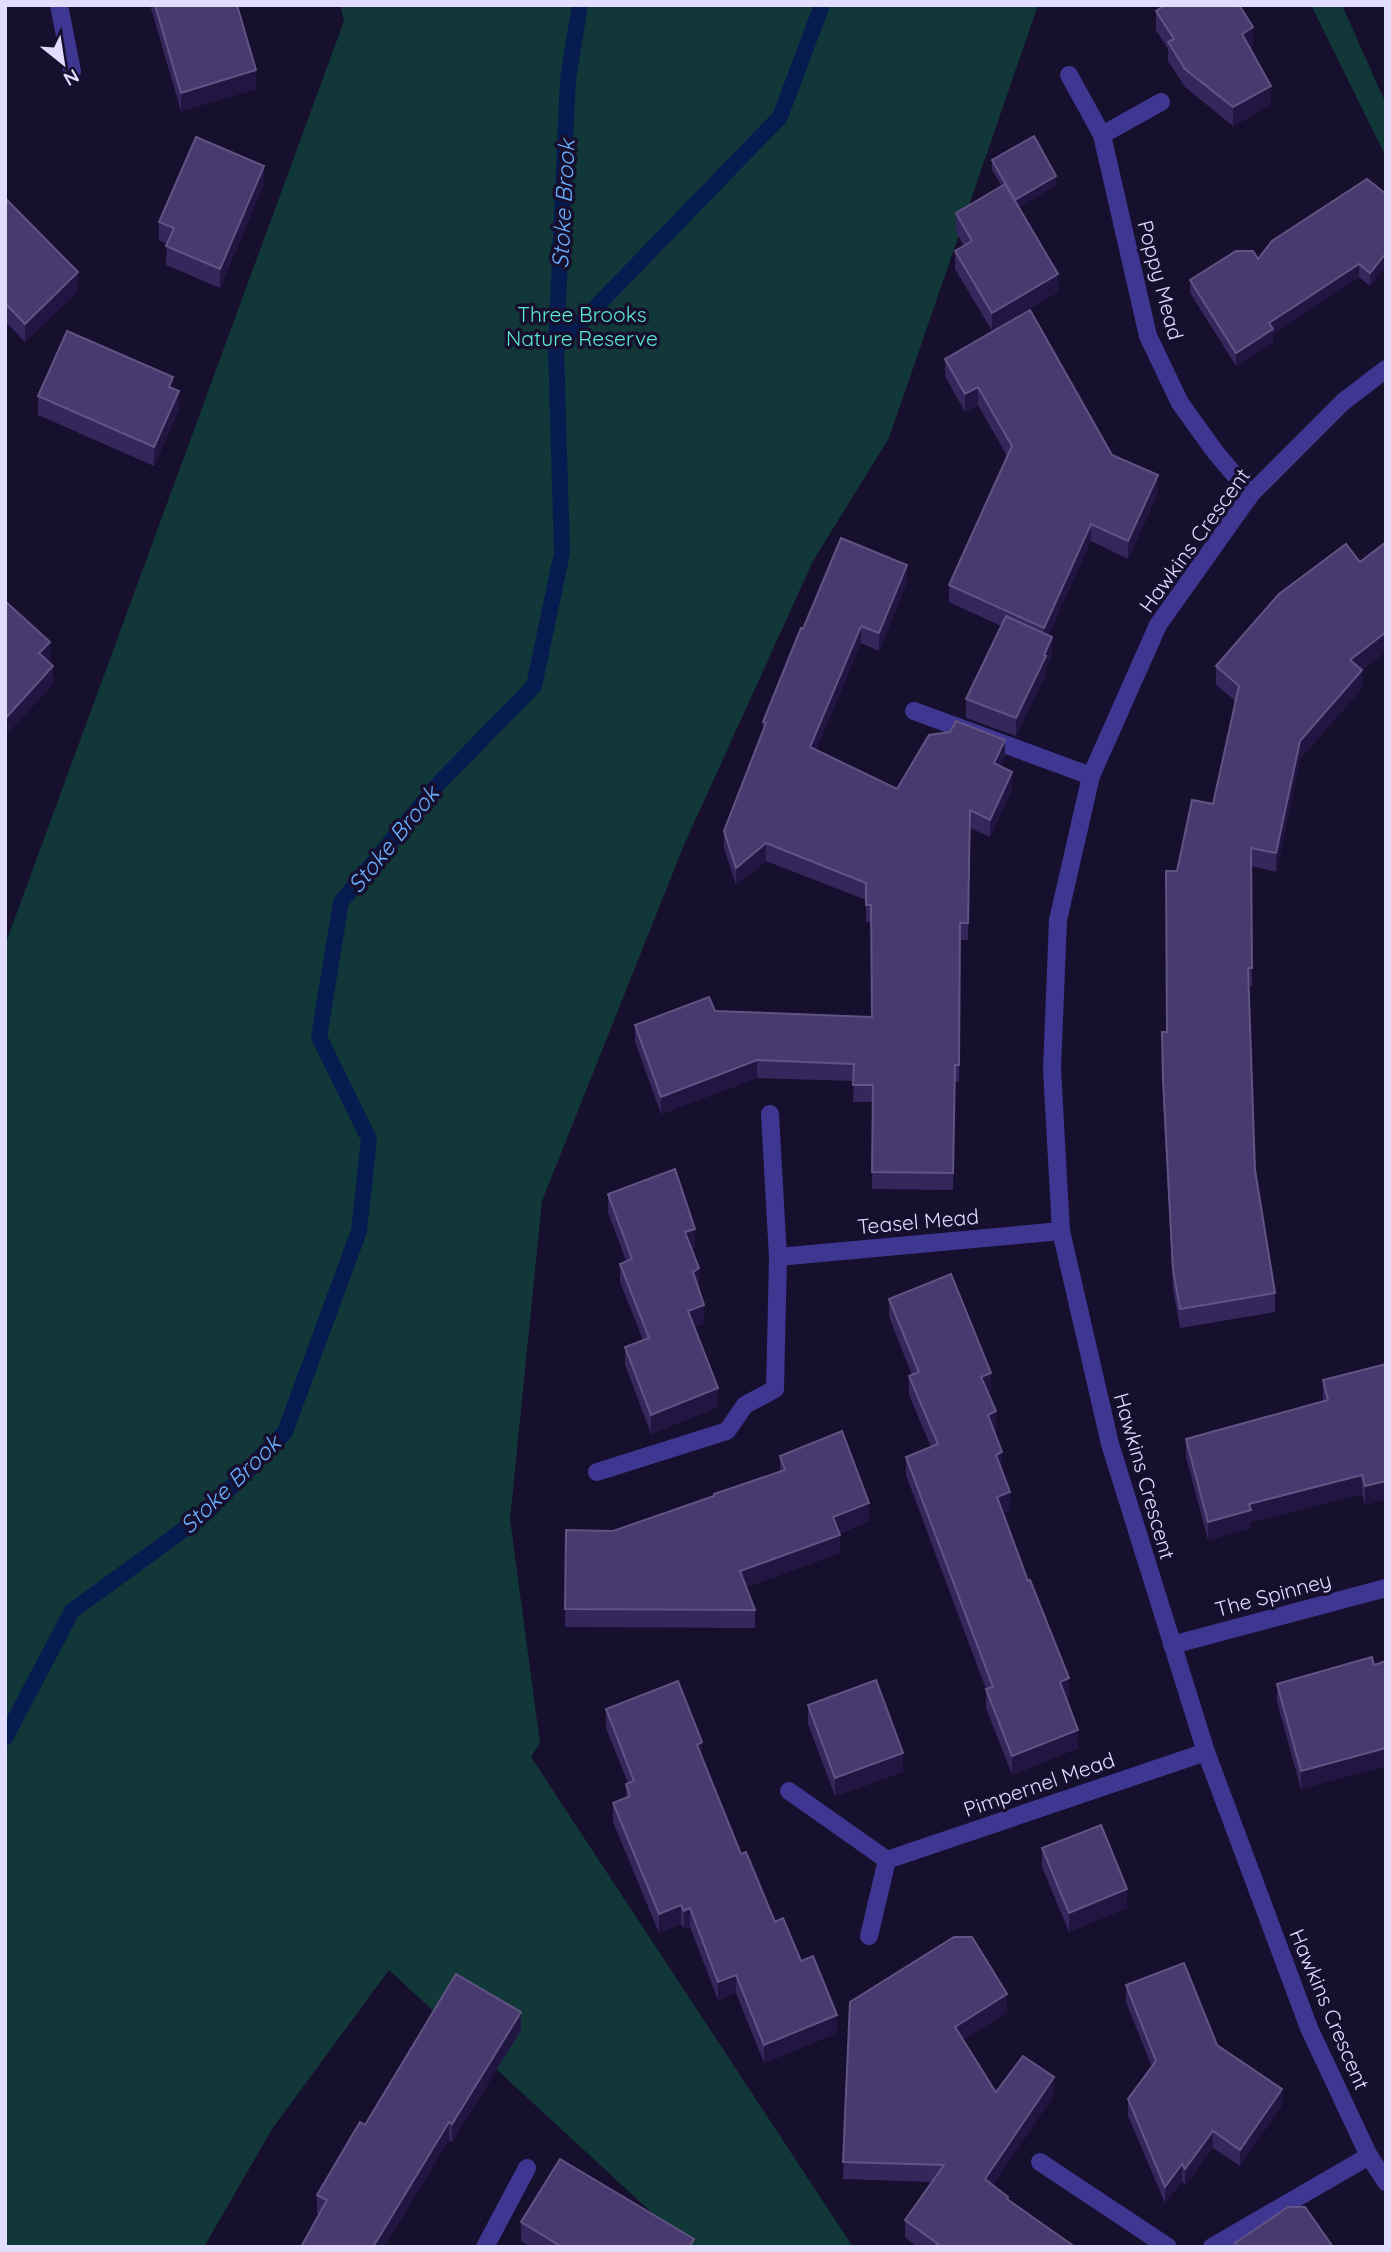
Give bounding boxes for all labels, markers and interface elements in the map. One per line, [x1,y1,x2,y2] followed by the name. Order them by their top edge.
[28,28,98,98] north arrow
[59,64,84,92] text: N
[545,137,581,269] water label: Stoke Brook
[1133,217,1189,343] street label: Poppy Mead
[506,301,658,351] park label: Three Brooks Nature Reserve
[1133,463,1255,617] street label: Hawkins Crescent
[341,778,446,898] water label: Stoke Brook
[856,1203,980,1239] street label: Teasel Mead
[1109,1390,1181,1562] street label: Hawkins Crescent
[174,1428,288,1539] water label: Stoke Brook
[1212,1566,1334,1622] street label: The Spinney
[960,1746,1118,1822] street label: Pimpernel Mead
[1284,1925,1376,2093] street label: Hawkins Crescent

